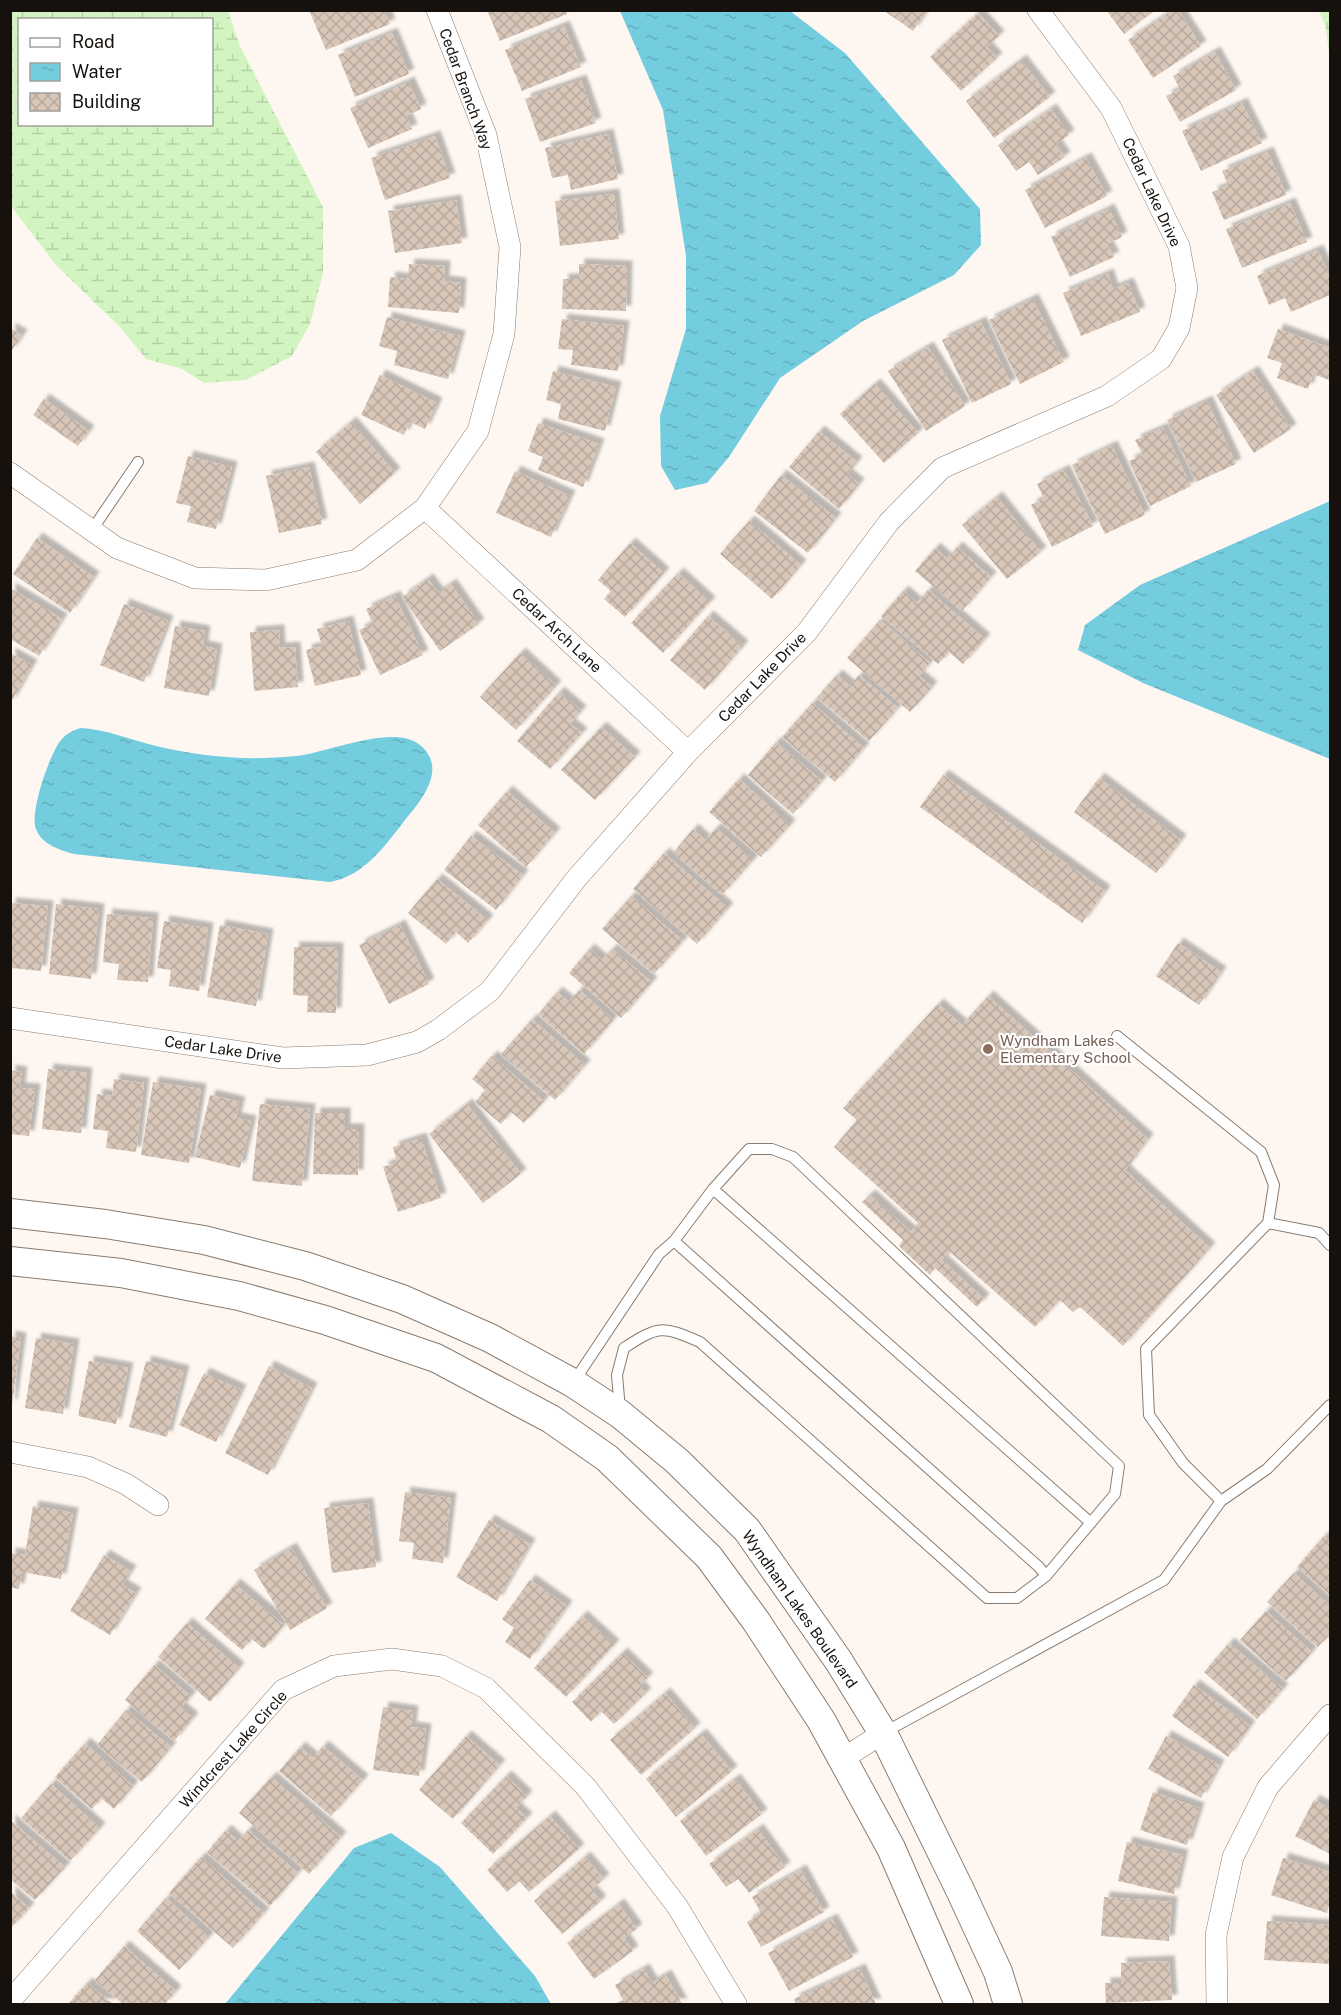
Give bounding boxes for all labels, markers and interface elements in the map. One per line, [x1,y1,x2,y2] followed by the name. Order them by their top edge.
[18,18,213,126] legend
[436,26,496,152] street label: Cedar Branch Way
[72,31,115,52] text: Road
[72,61,122,82] text: Water
[72,91,141,112] text: Building
[1119,135,1185,249] street label: Cedar Lake Drive
[509,584,605,676] street label: Cedar Arch Lane
[715,629,809,725] street label: Cedar Lake Drive
[163,1032,283,1066] street label: Cedar Lake Drive
[1000,1032,1132,1066] place label: Wyndham Lakes Elementary School
[981,1042,995,1056] marker: Wyndham Lakes Elementary School
[739,1527,861,1691] street label: Wyndham Lakes Boulevard
[176,1687,290,1811] street label: Windcrest Lake Circle

